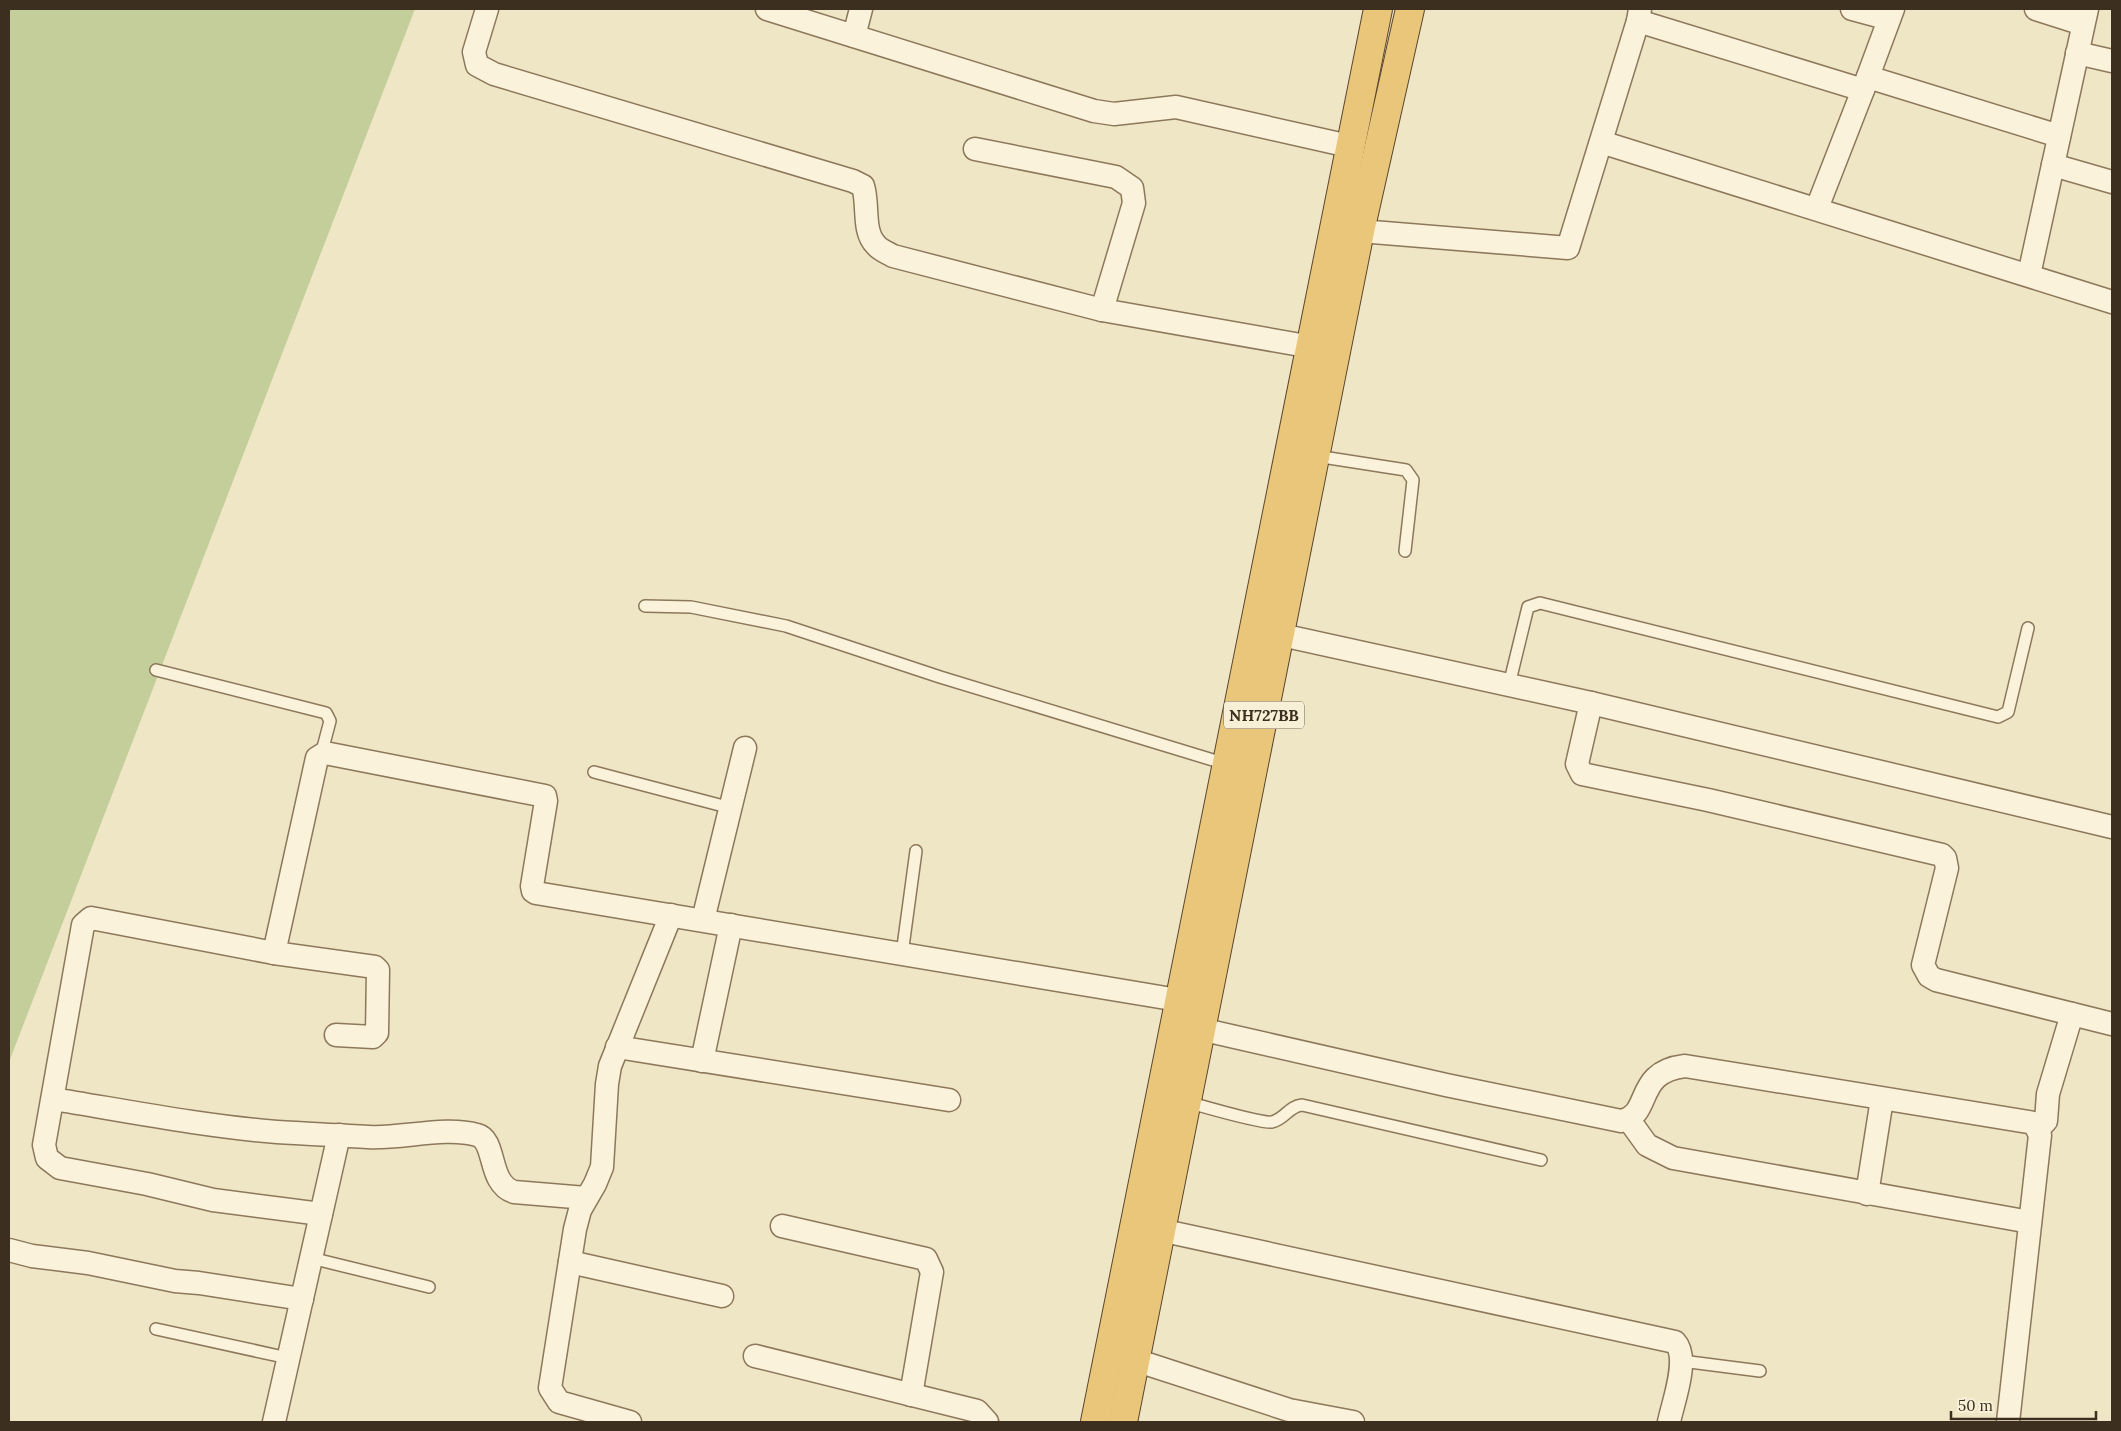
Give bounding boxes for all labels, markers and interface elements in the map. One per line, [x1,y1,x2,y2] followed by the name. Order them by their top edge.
[1224,702,1304,728] road number: NH727BB
[1951,1388,2096,1420] scale bar
[1958,1396,1993,1415] text: 50 m

